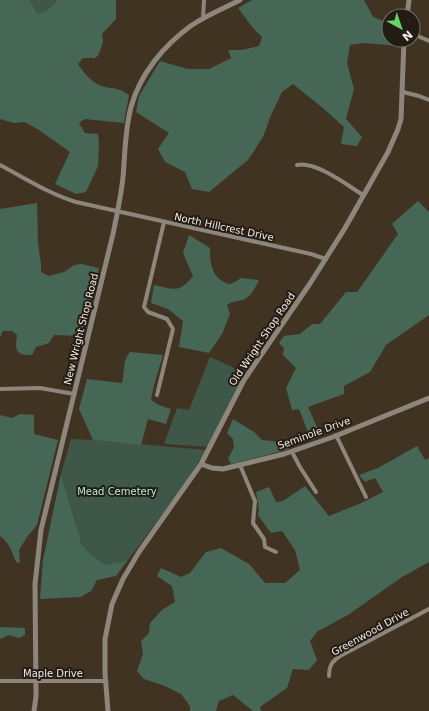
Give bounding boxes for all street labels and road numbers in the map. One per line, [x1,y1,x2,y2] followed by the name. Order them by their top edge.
[173,211,275,243] street label: North Hillcrest Drive
[62,272,100,386] street label: New Wright Shop Road
[227,290,297,388] street label: Old Wright Shop Road
[276,415,352,451] street label: Seminole Drive
[329,606,411,658] street label: Greenwood Drive
[23,668,83,679] street label: Maple Drive

